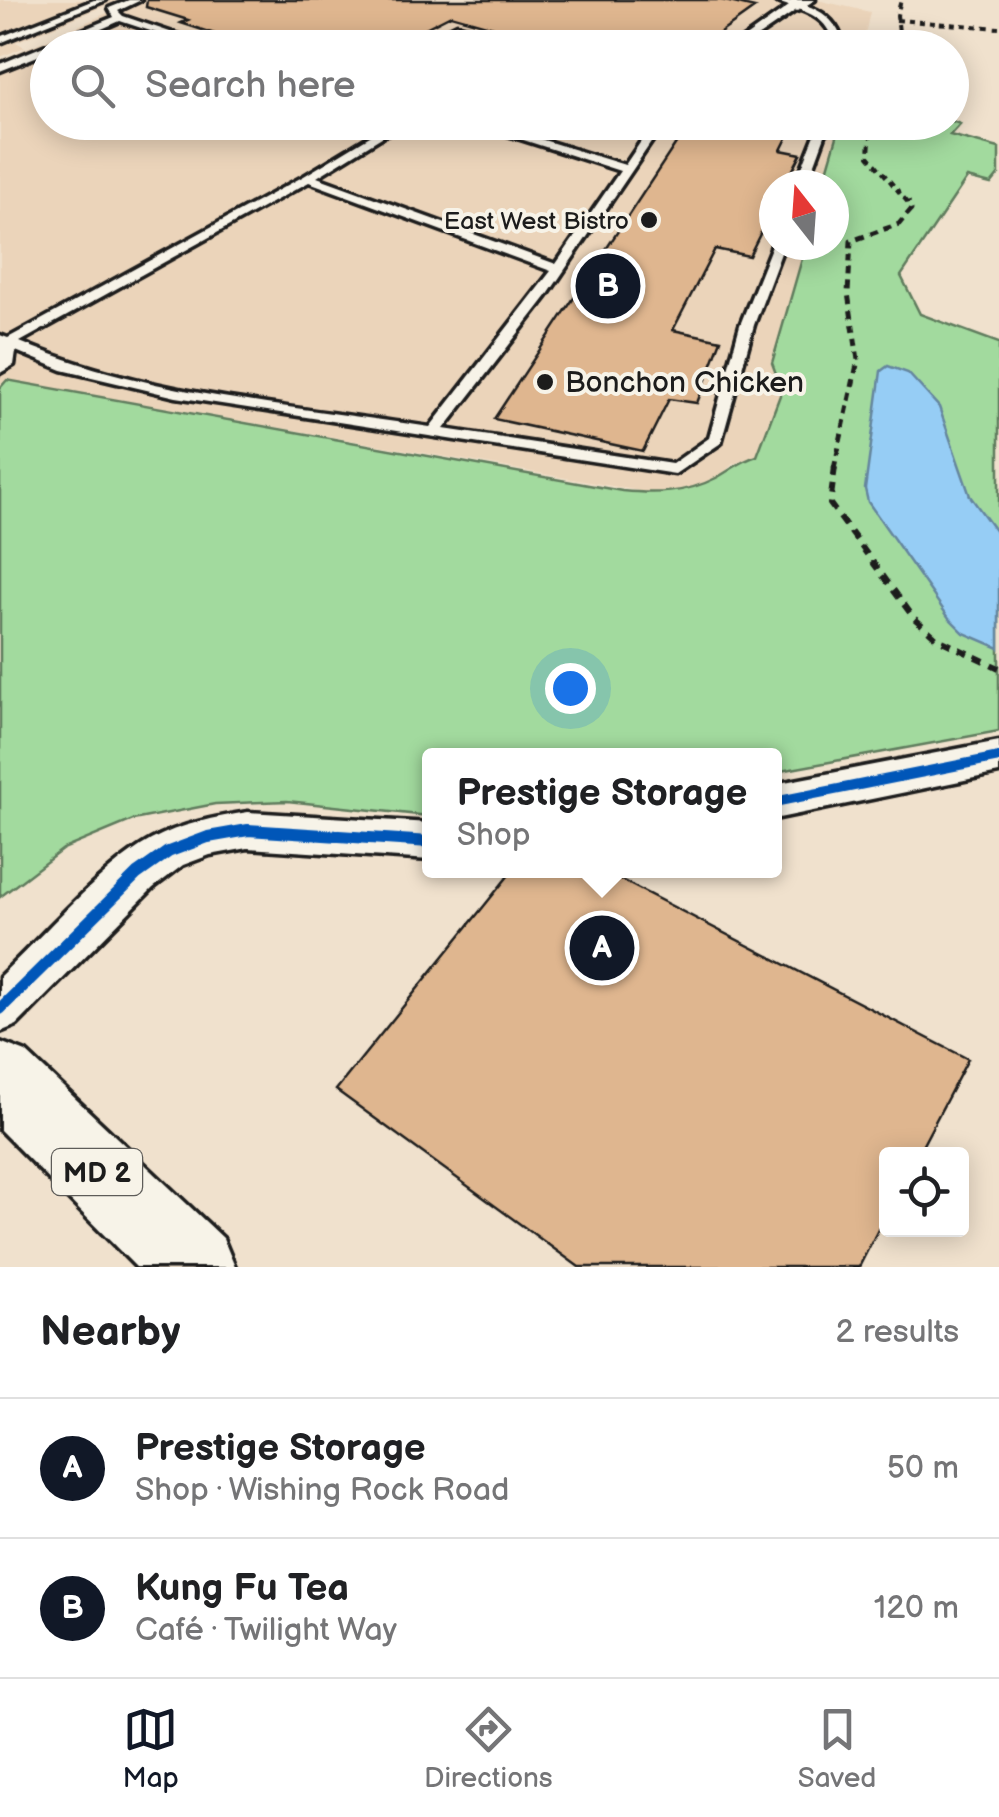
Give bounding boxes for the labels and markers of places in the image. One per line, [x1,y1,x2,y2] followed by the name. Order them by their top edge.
[444,206,629,237] place label: East West Bistro
[638,209,660,231] marker: East West Bistro
[576,248,640,324] pin: B
[565,365,804,401] place label: Bonchon Chicken
[534,371,556,393] marker: Bonchon Chicken
[570,910,634,986] pin: A

